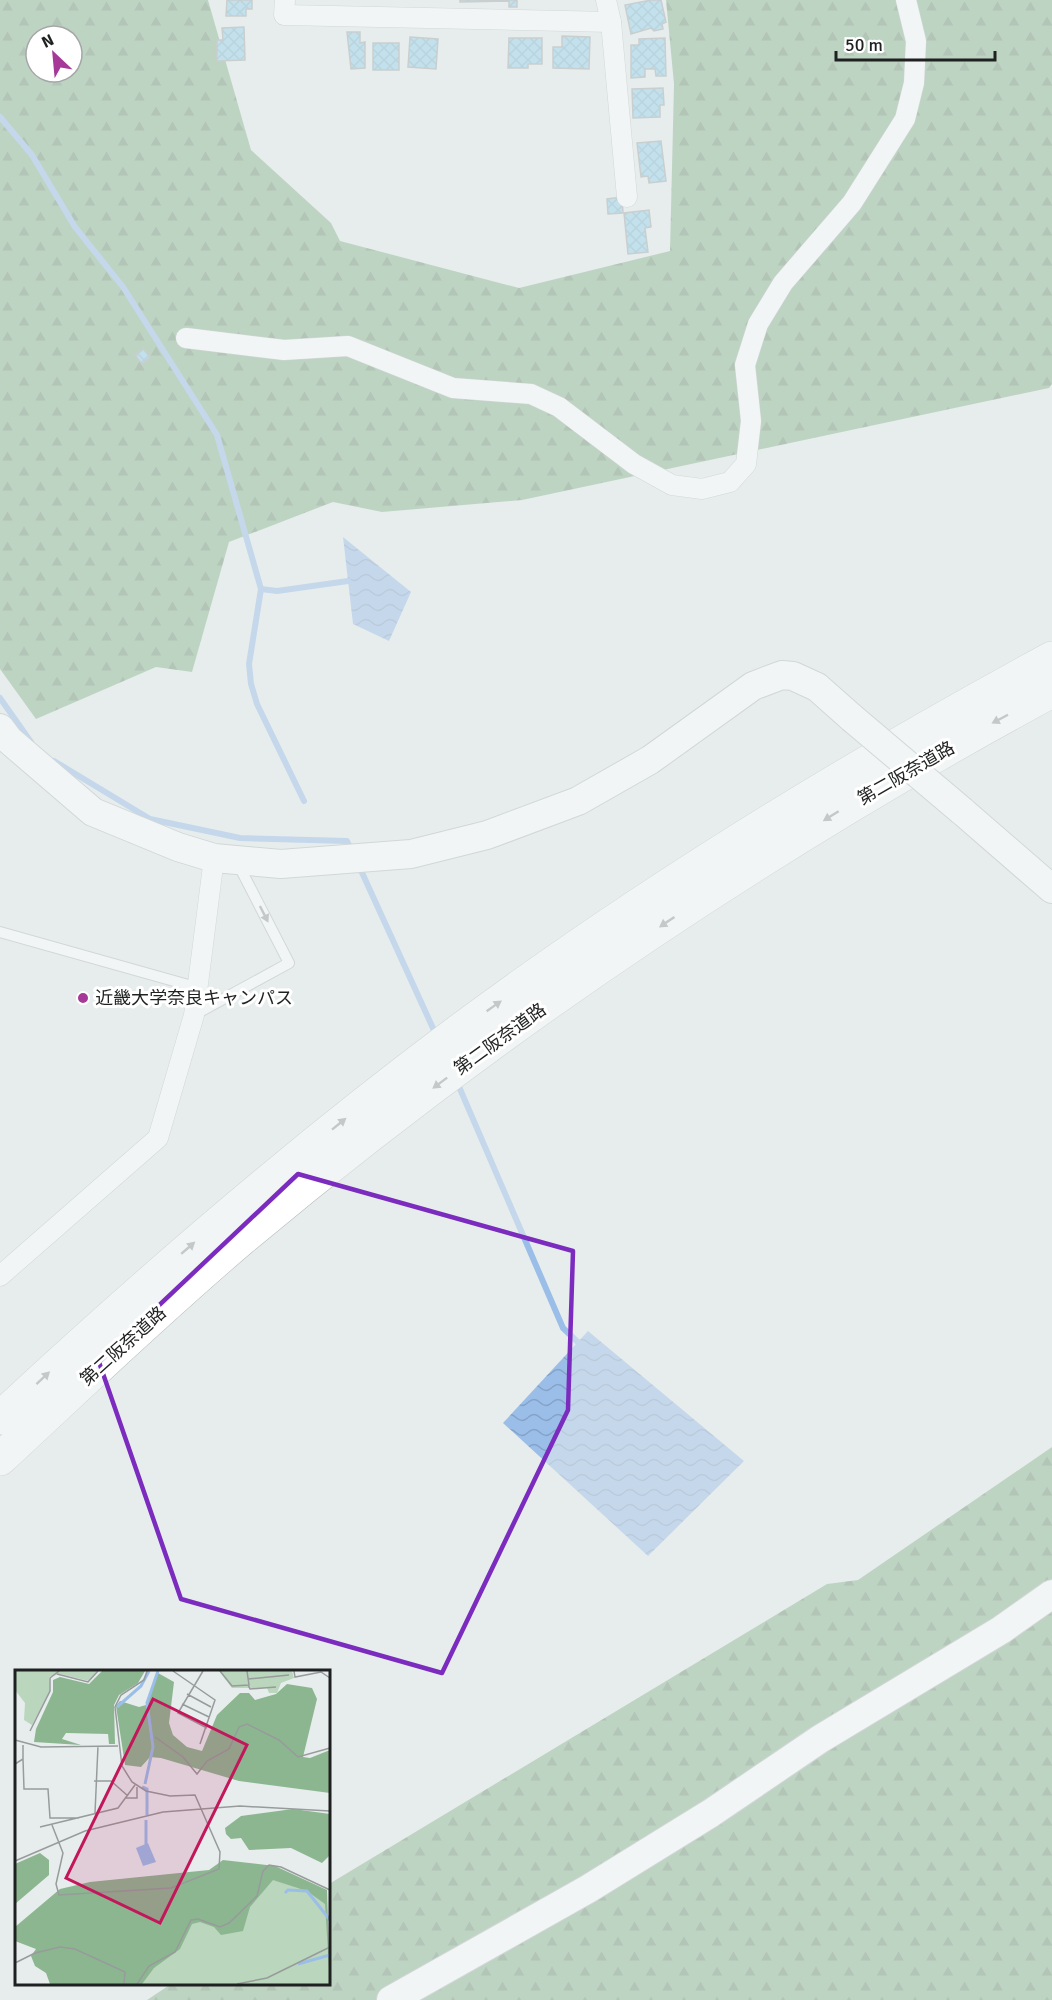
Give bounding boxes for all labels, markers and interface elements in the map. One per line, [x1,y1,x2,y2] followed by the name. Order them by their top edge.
[24,24,84,84] north arrow
[836,24,995,62] scale bar
[38,30,57,53] text: N
[845,34,883,56] text: 50 m
[992,714,1009,724] one-way arrow
[854,736,958,810] street label: 第二阪奈道路
[823,811,840,822] one-way arrow
[259,905,269,922] one-way arrow
[660,916,676,928] one-way arrow
[95,987,293,1009] place label: 近畿大学奈良キャンパス
[76,991,90,1005] marker: 近畿大学奈良キャンパス
[450,998,550,1080] street label: 第二阪奈道路
[485,1000,501,1012] one-way arrow
[432,1076,447,1088] one-way arrow
[331,1118,347,1131] one-way arrow
[180,1242,195,1255] one-way arrow
[76,1302,170,1390] street label: 第二阪奈道路
[35,1371,50,1385] one-way arrow
[15,1670,330,1985] inset map

